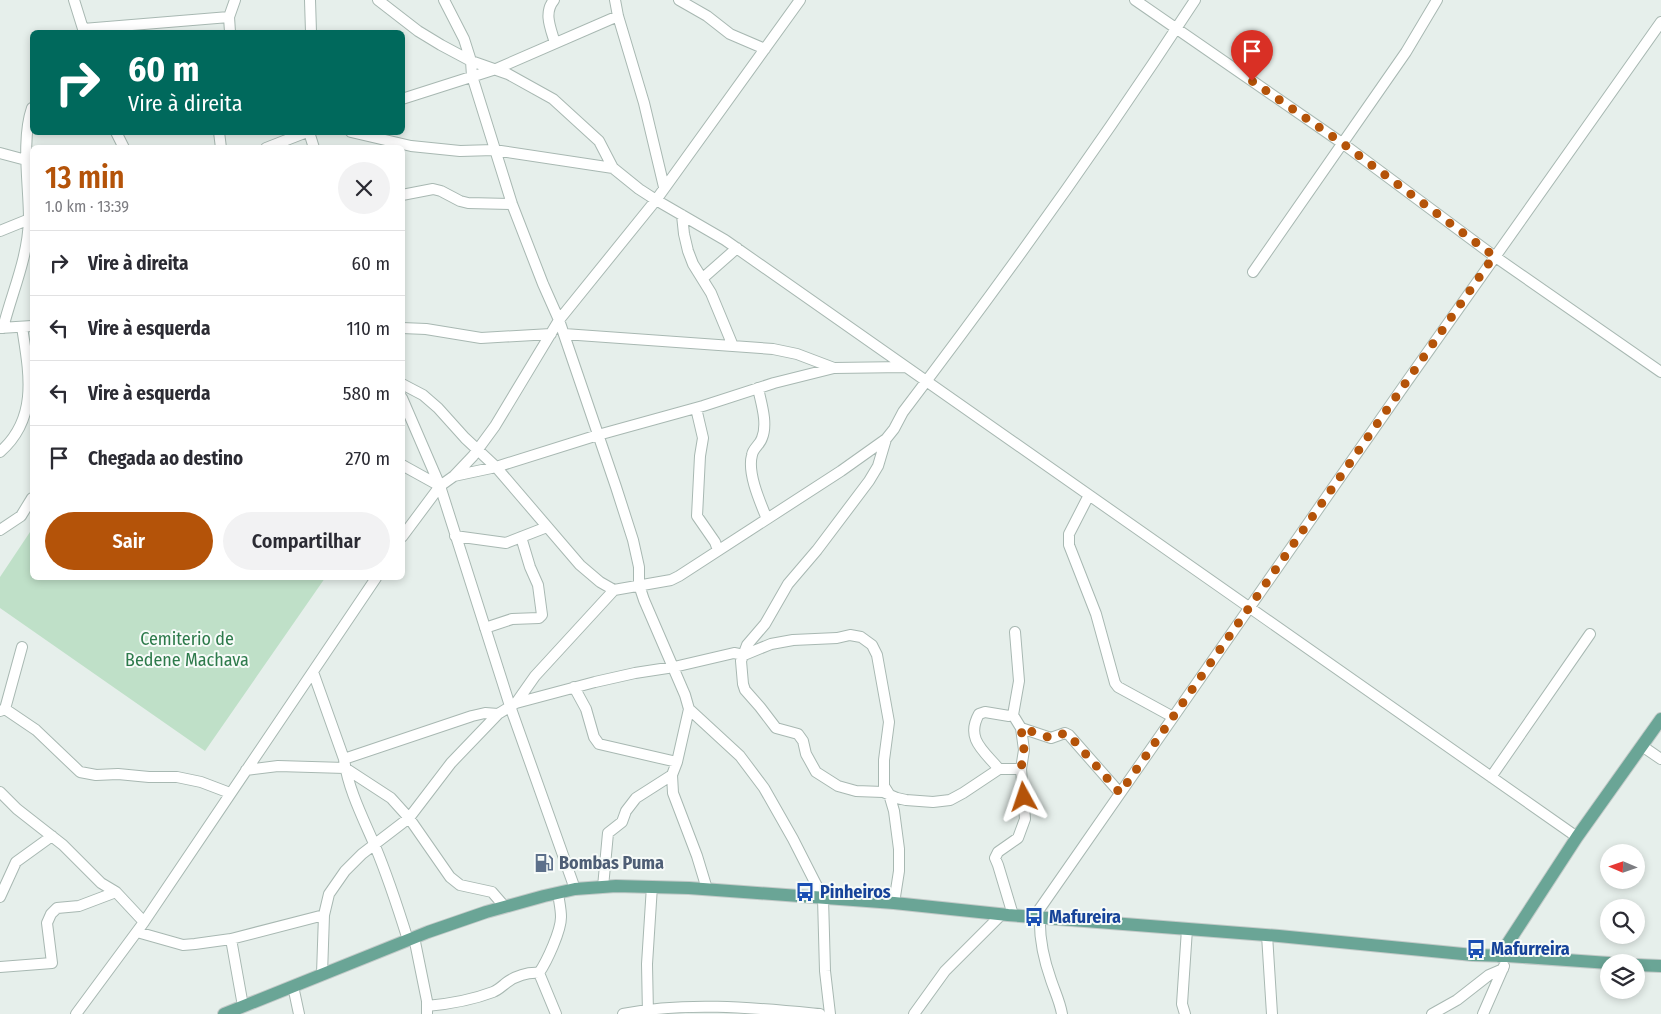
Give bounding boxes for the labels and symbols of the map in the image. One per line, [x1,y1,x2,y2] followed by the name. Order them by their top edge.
[1231,30,1273,81] pin
[125,628,249,671] park label: Cemiterio de Bedene Machava
[997,770,1049,822] position arrow
[1600,844,1645,889] north arrow
[533,852,555,874] fuel station icon: Bombas Puma
[559,852,664,874] place label: Bombas Puma
[794,881,816,903] bus stop icon: Pinheiros
[820,881,891,903] place label: Pinheiros
[1023,906,1045,928] bus stop icon: Mafureira
[1049,906,1121,928] place label: Mafureira
[1465,938,1487,960] bus stop icon: Mafurreira
[1491,938,1570,960] place label: Mafurreira

